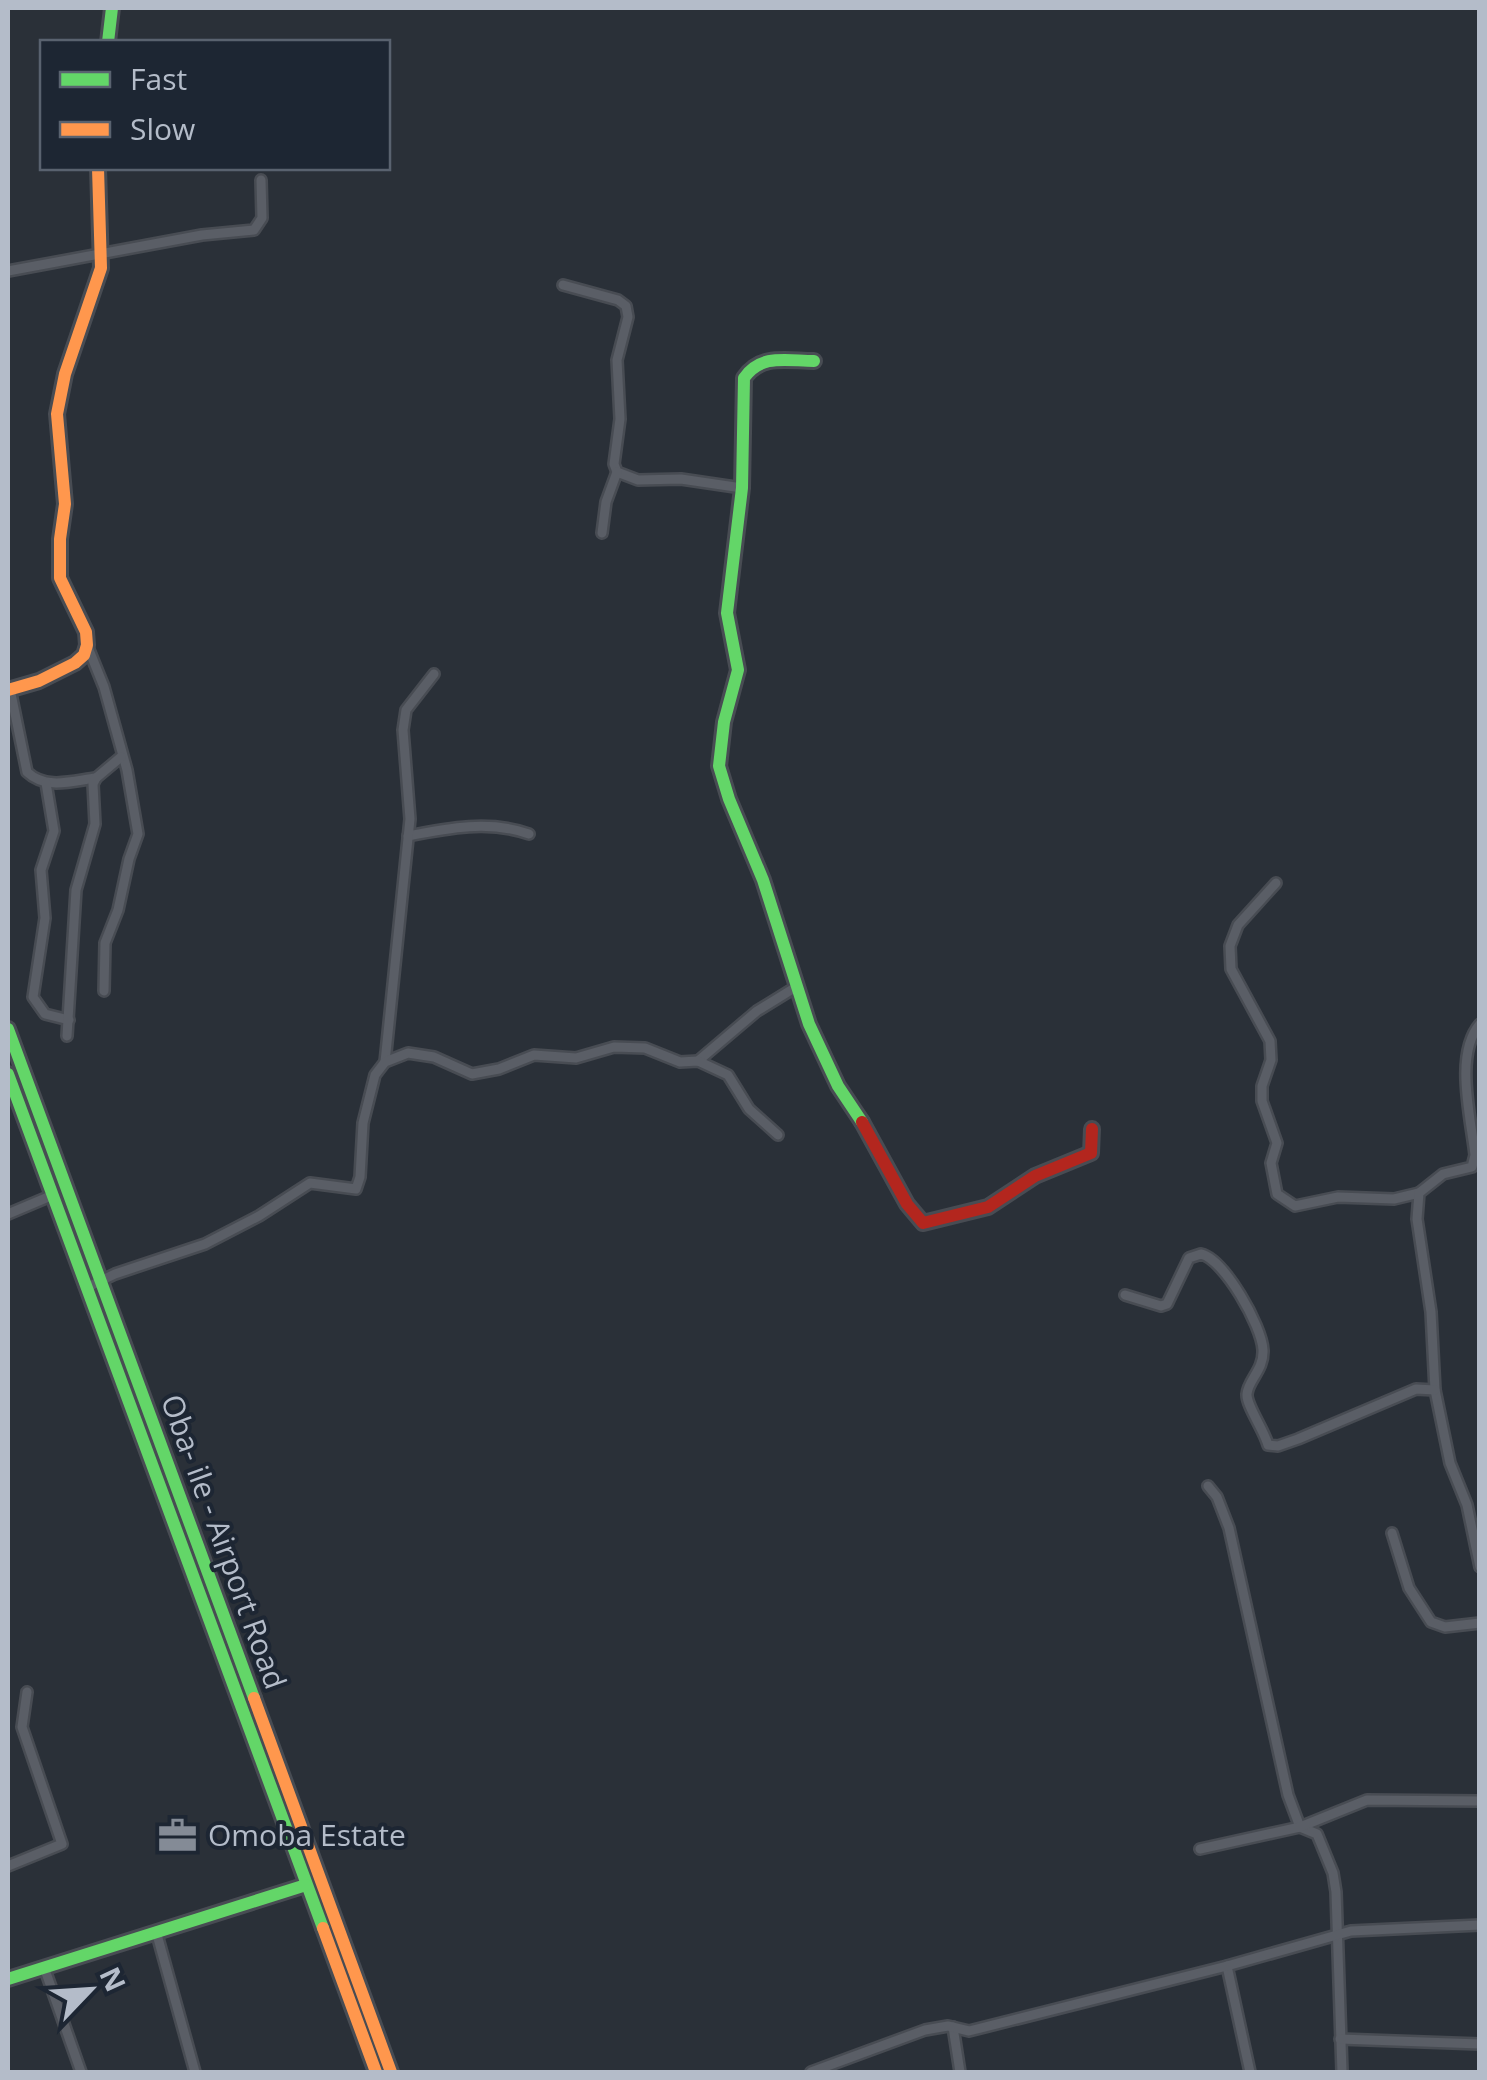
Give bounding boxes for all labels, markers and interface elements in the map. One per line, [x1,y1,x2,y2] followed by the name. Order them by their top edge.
[40,40,390,170] legend
[130,58,187,99] text: Fast
[130,108,195,149] text: Slow
[152,1389,297,1694] street label: Oba- ile - Airport Road
[208,1814,406,1855] place label: Omoba Estate
[157,1815,199,1857] office icon: Omoba Estate
[40,1940,140,2040] north arrow
[92,1961,136,1997] text: N

